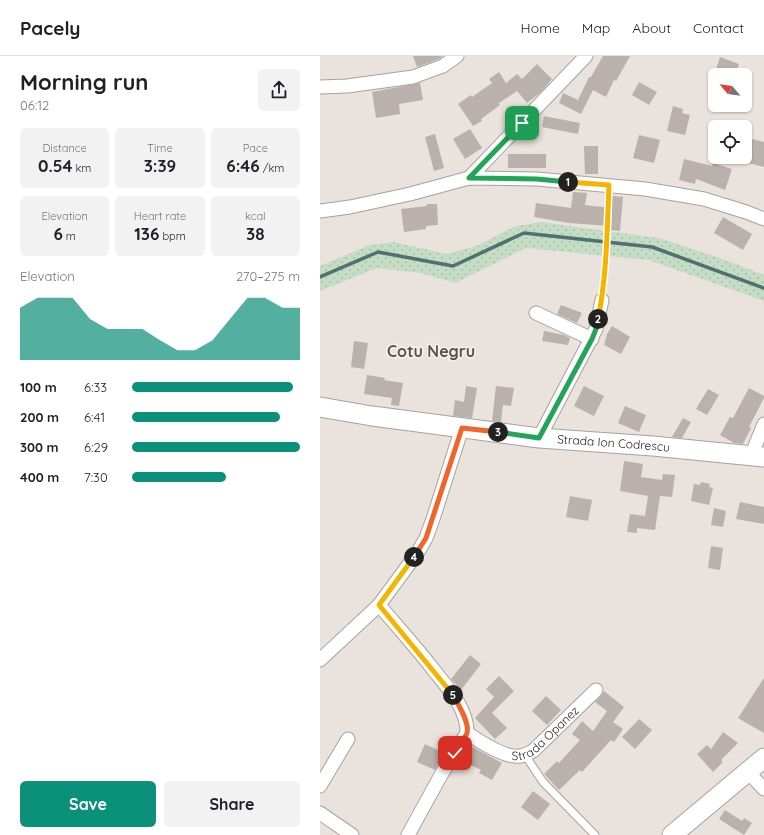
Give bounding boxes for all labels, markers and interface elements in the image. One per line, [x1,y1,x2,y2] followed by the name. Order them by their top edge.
[20,16,80,40] text: Pacely
[521,19,560,37] text: Home
[582,19,610,37] text: Map
[632,19,671,37] text: About
[693,19,744,37] text: Contact
[20,68,148,96] text: Morning run
[708,68,752,112] north arrow
[708,68,752,164] map controls
[258,69,300,111] button: share
[20,97,49,113] text: 06:12
[505,106,539,140] pin
[511,112,533,134] icon: arrive
[708,120,752,164] button: locate
[43,141,87,155] text: Distance
[147,141,173,155] text: Time
[243,141,268,155] text: Pace
[38,155,72,176] text: 0.54
[144,155,176,176] text: 3:39
[226,155,260,176] text: 6:46
[72,161,91,175] text: km
[260,161,284,175] text: /km
[558,172,578,192] pin: 1
[566,175,570,189] text: 1
[41,209,88,223] text: Elevation
[134,209,186,223] text: Heart rate
[245,209,266,223] text: kcal
[53,223,63,244] text: 6
[134,223,159,244] text: 136
[246,223,265,244] text: 38
[63,229,76,243] text: m
[159,229,186,243] text: bpm
[20,268,75,284] text: Elevation
[236,268,300,284] text: 270–275 m
[588,309,608,329] pin: 2
[595,312,601,326] text: 2
[387,341,475,361] district label: Cotu Negru
[20,379,57,395] text: 100 m
[84,379,107,395] text: 6:33
[20,409,59,425] text: 200 m
[84,409,105,425] text: 6:41
[488,422,508,442] pin: 3
[495,425,501,439] text: 3
[557,431,671,455] street label: Strada Ion Codrescu
[20,439,59,455] text: 300 m
[84,439,108,455] text: 6:29
[20,469,59,485] text: 400 m
[84,469,108,485] text: 7:30
[404,547,424,567] pin: 4
[411,550,417,564] text: 4
[443,685,463,705] pin: 5
[450,688,456,702] text: 5
[511,703,582,763] street label: Strada Opanez
[438,736,472,770] pin
[444,742,466,764] icon: check
[20,781,156,827] button: Save
[164,781,300,827] button: Share

